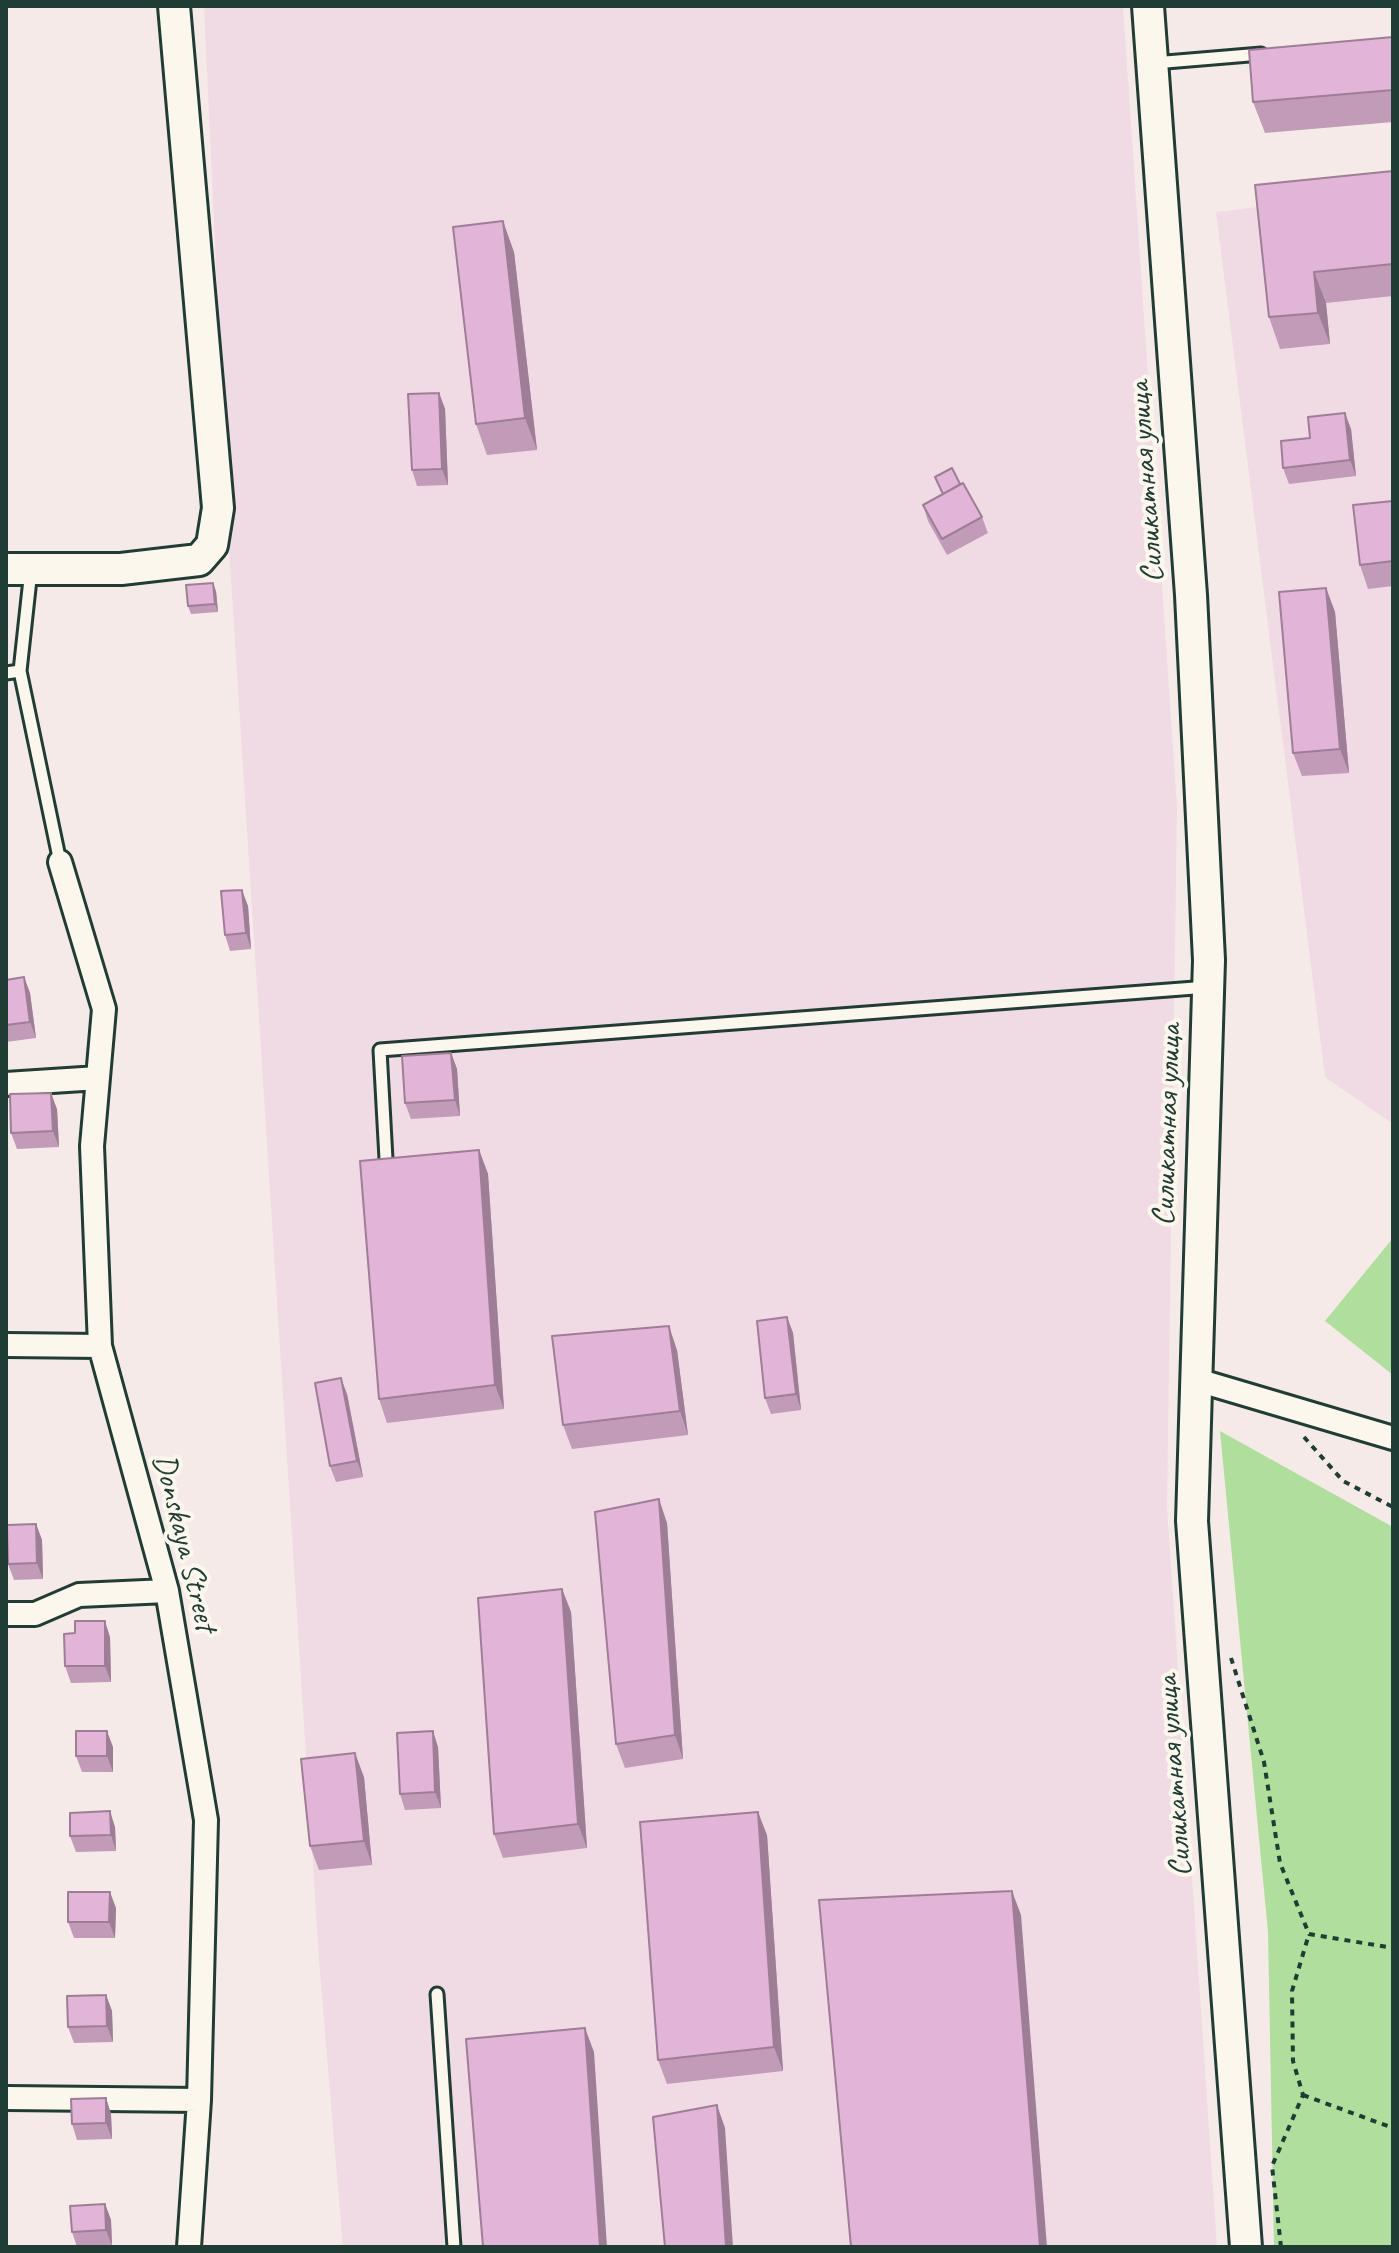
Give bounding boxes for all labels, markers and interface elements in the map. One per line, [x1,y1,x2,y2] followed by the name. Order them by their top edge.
[1121,380,1173,584] street label: Силикатная улица
[1145,1023,1191,1227] street label: Силикатная улица
[143,1450,225,1636] street label: Donskaya Street
[1149,1674,1201,1878] street label: Силикатная улица

